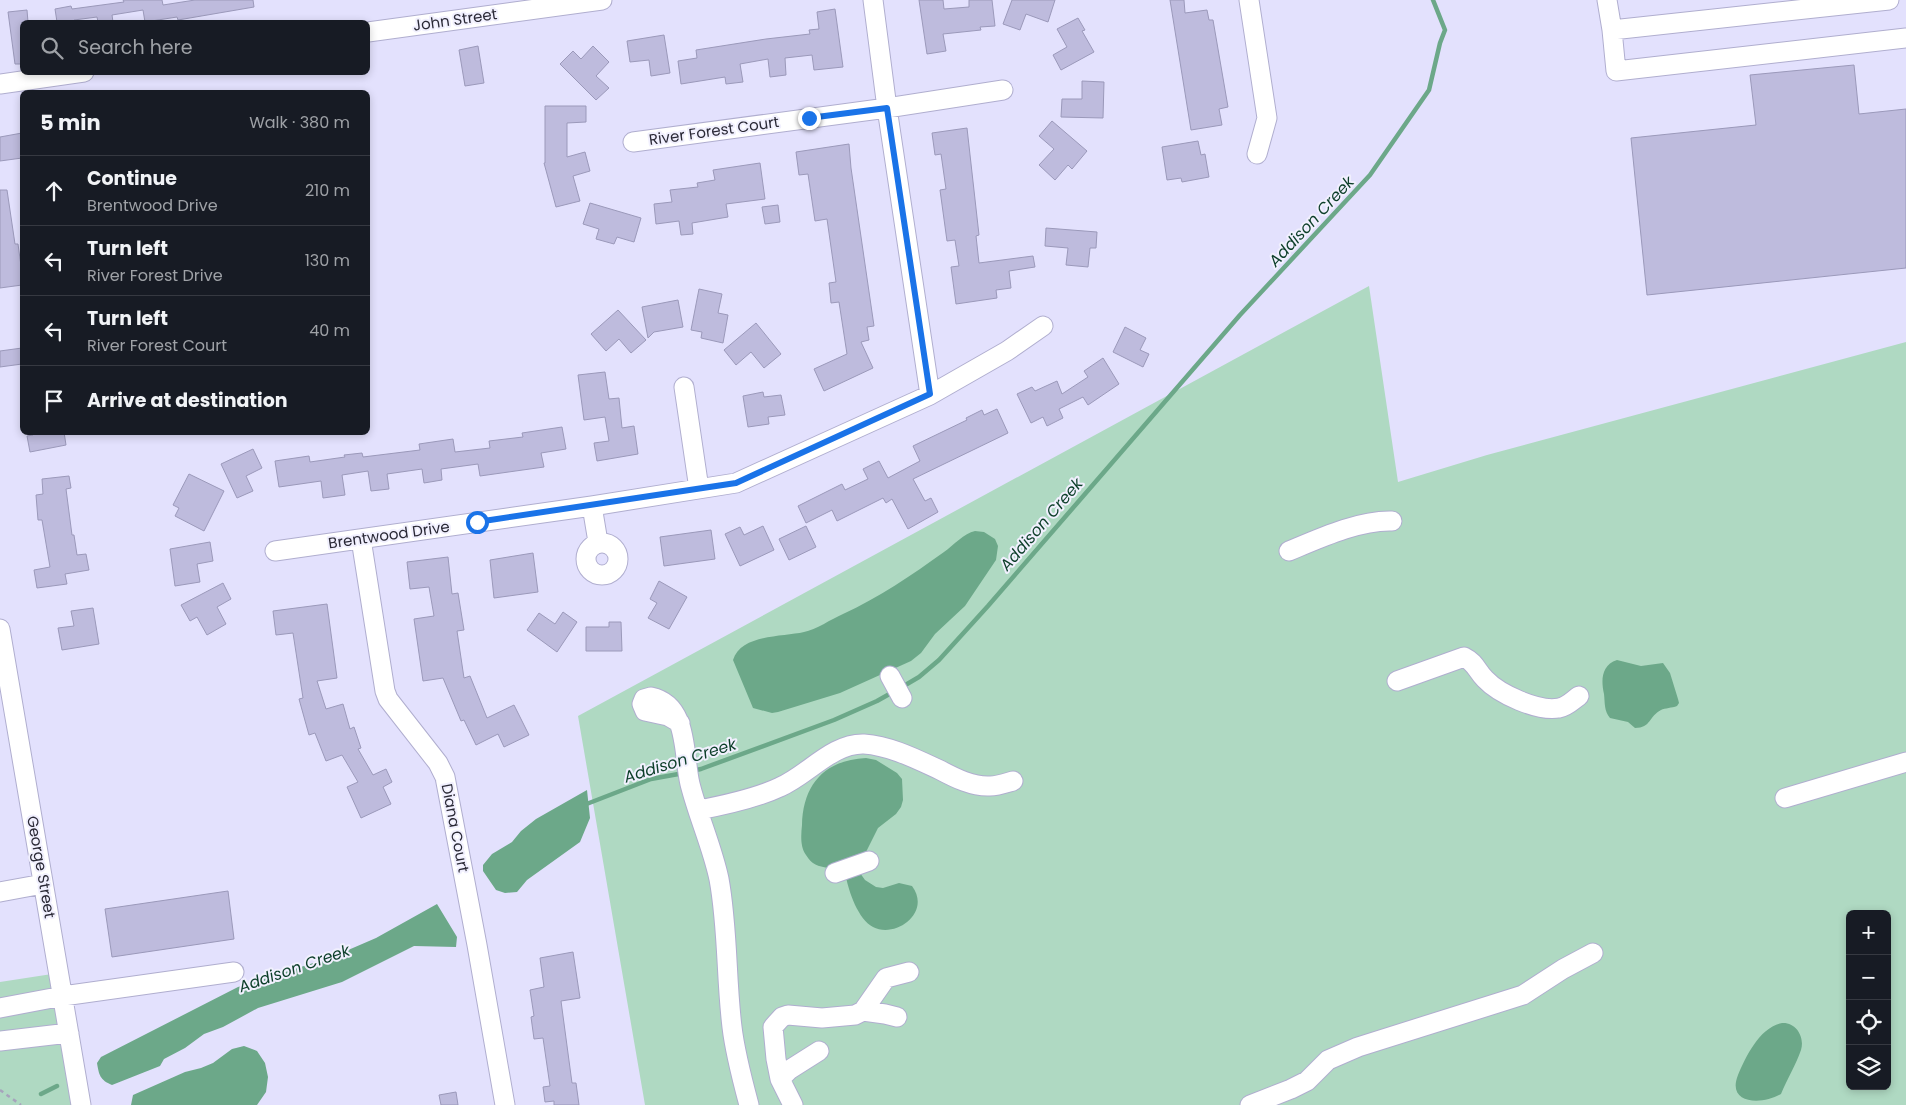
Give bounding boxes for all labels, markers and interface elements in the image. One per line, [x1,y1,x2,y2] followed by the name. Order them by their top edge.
[412,3,498,36] street label: John Street
[20,20,370,75] search box
[38,34,66,62] icon: search
[78,34,192,61] text: Search here
[798,107,821,130] route end
[40,108,101,137] text: 5 min
[249,111,350,134] text: Walk · 380 m
[647,111,780,150] street label: River Forest Court
[87,165,177,192] text: Continue
[1263,170,1360,272] water label: Addison Creek
[40,177,68,205] icon: ahead
[305,179,350,202] text: 210 m
[87,194,218,217] text: Brentwood Drive
[87,235,168,262] text: Turn left
[40,247,68,275] icon: left
[305,249,350,272] text: 130 m
[87,264,223,287] text: River Forest Drive
[87,305,168,332] text: Turn left
[40,317,68,345] icon: left
[309,319,350,342] text: 40 m
[87,334,227,357] text: River Forest Court
[40,387,68,415] icon: arrive
[87,387,288,414] text: Arrive at destination
[994,472,1089,577] water label: Addison Creek
[466,511,489,534] route start
[327,516,451,553] street label: Brentwood Drive
[620,732,740,789] water label: Addison Creek
[437,782,474,874] street label: Diana Court
[22,814,61,920] street label: George Street
[1846,910,1891,1090] map controls
[1846,910,1891,955] button: +
[234,938,354,999] water label: Addison Creek
[1846,955,1891,1000] button: −
[1846,1000,1891,1045] button: locate
[1846,1045,1891,1090] button: layers

